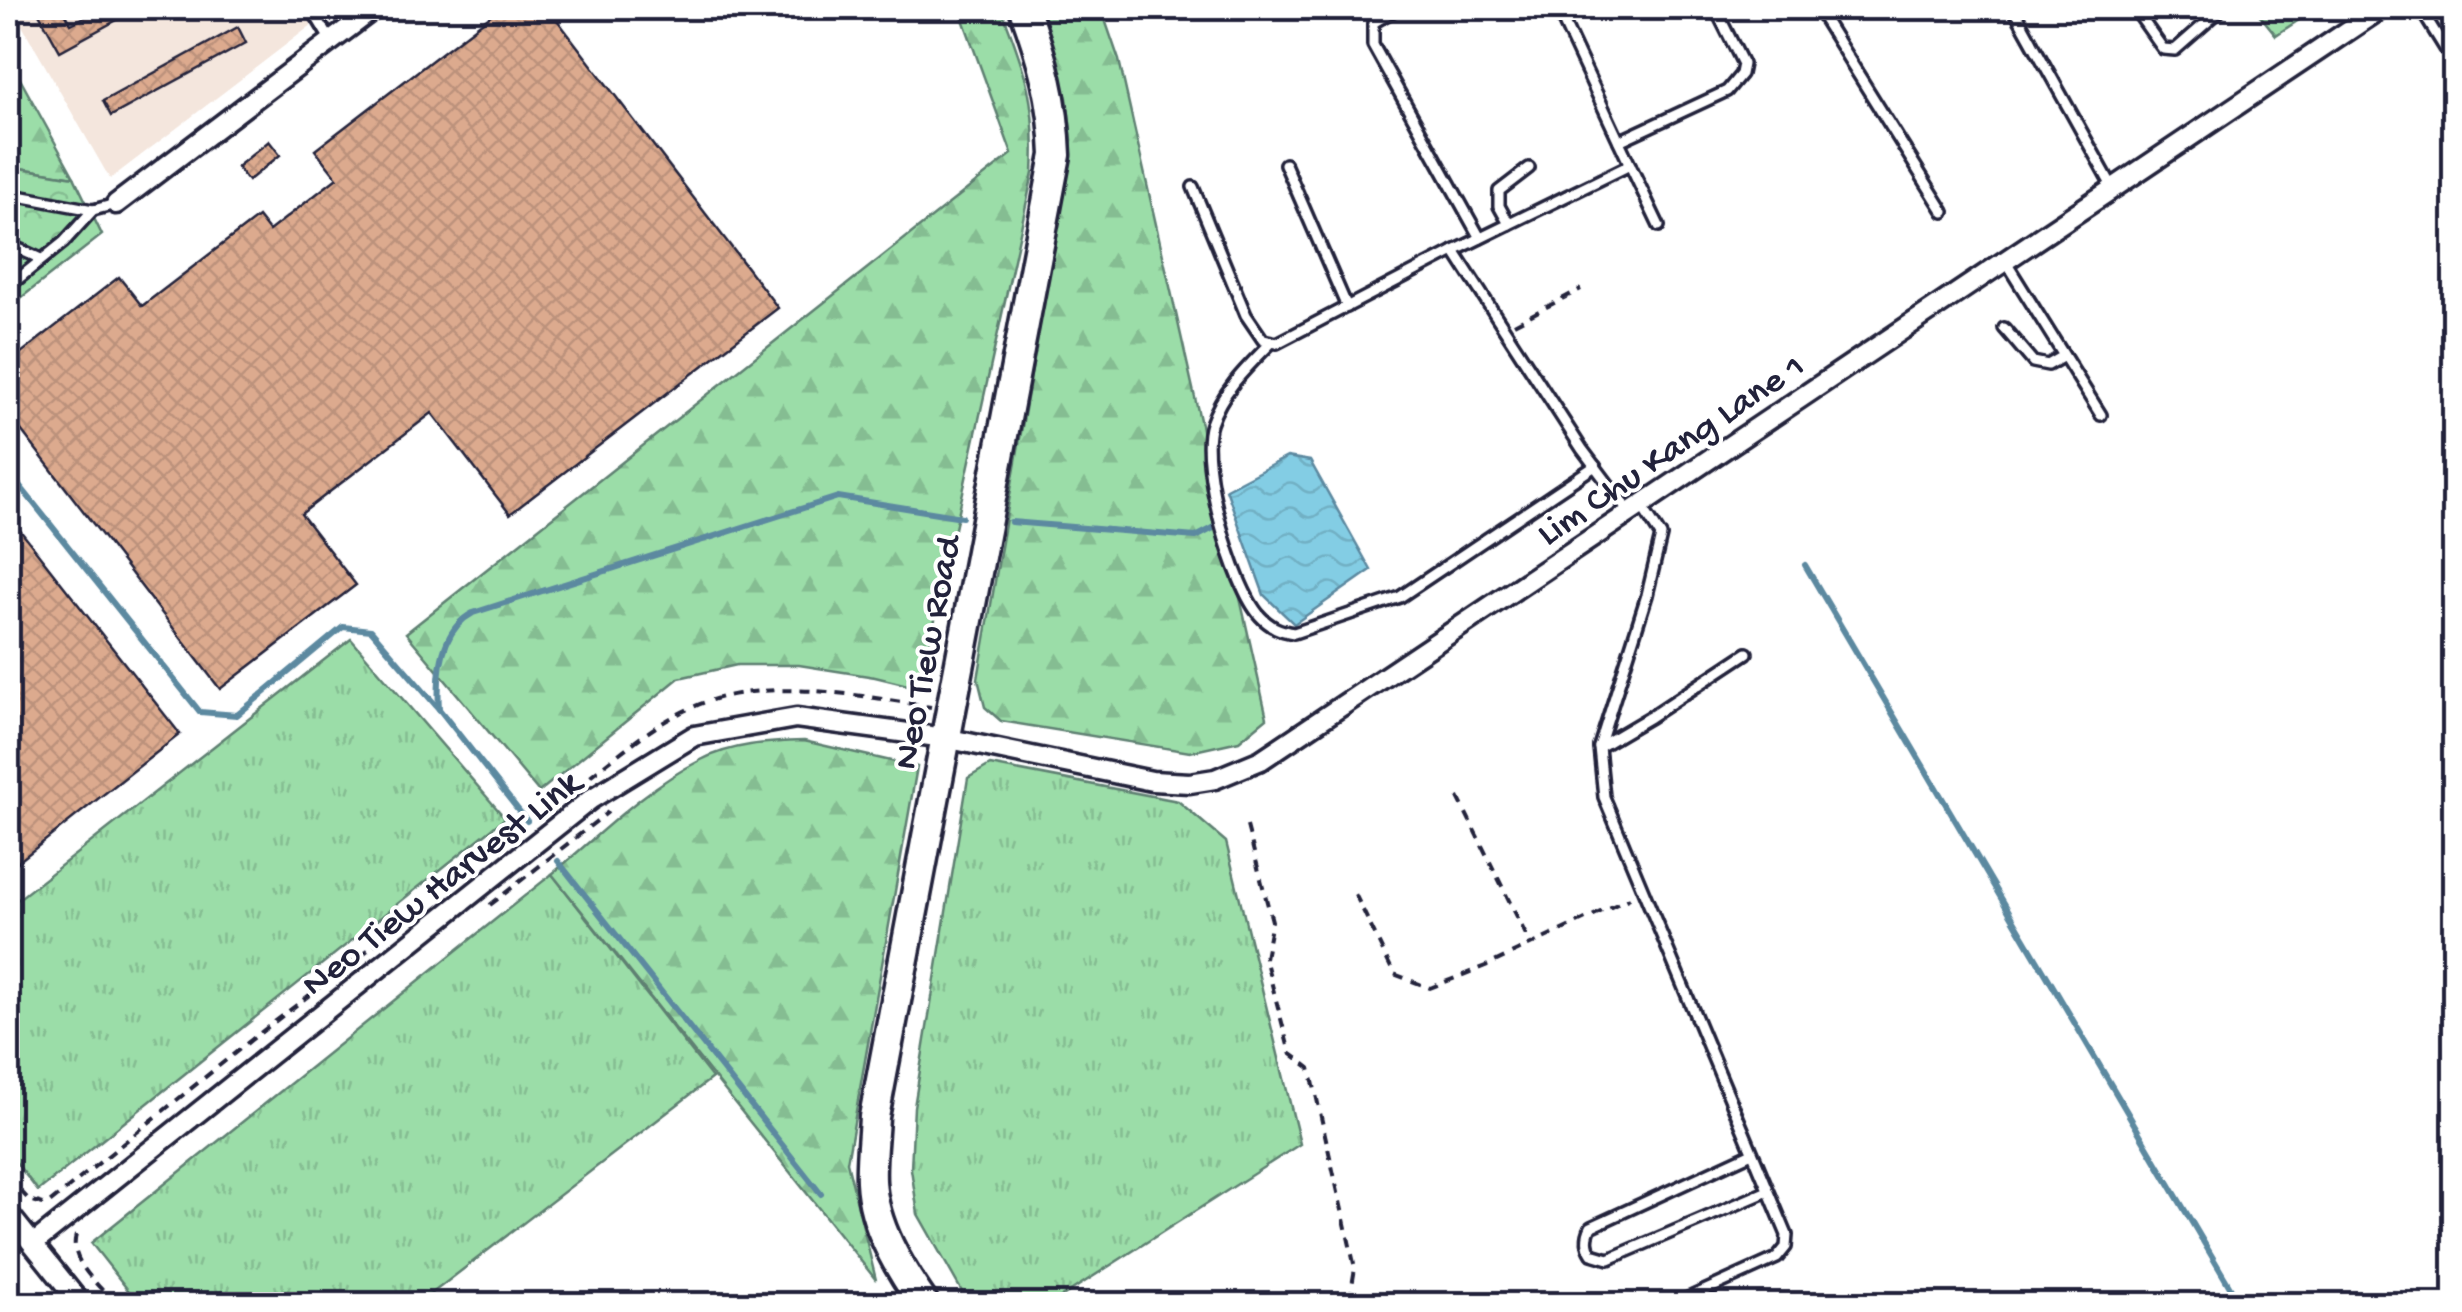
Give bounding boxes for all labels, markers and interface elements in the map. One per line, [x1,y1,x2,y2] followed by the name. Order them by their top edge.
[1530,346,1815,558] street label: Lim Chu Kang Lane 1
[886,530,975,774] street label: Neo Tiew Road
[294,761,594,1008] street label: Neo Tiew Harvest Link

